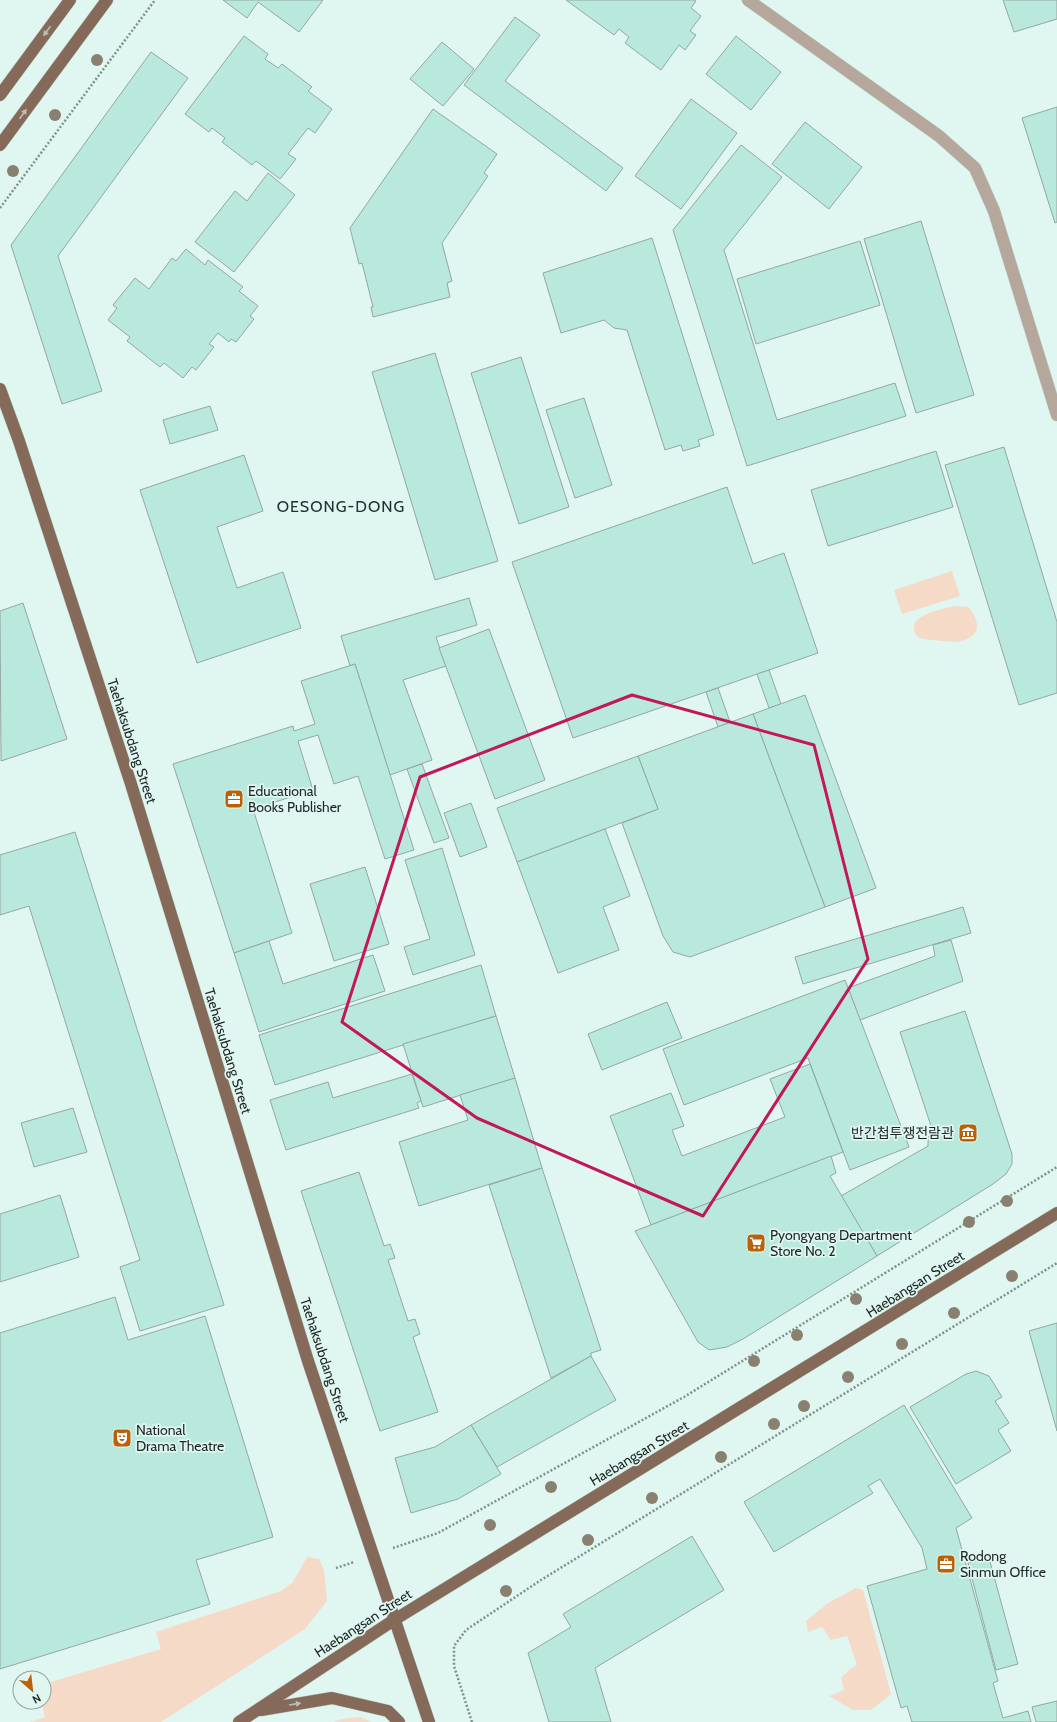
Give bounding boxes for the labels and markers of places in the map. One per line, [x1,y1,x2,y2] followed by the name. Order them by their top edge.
[248,782,342,816] place label: Educational Books Publisher
[223,788,245,810] office icon: Educational Books Publisher
[957,1122,979,1144] museum icon: 반간첩투쟁전람관
[851,1124,954,1142] place label: 반간첩투쟁전람관
[770,1226,912,1260] place label: Pyongyang Department Store No. 2
[745,1232,767,1254] supermarket icon: Pyongyang Department Store No. 2
[136,1421,224,1455] place label: National Drama Theatre
[111,1427,133,1449] theatre icon: National Drama Theatre
[960,1547,1046,1581] place label: Rodong Sinmun Office
[935,1553,957,1575] office icon: Rodong Sinmun Office

